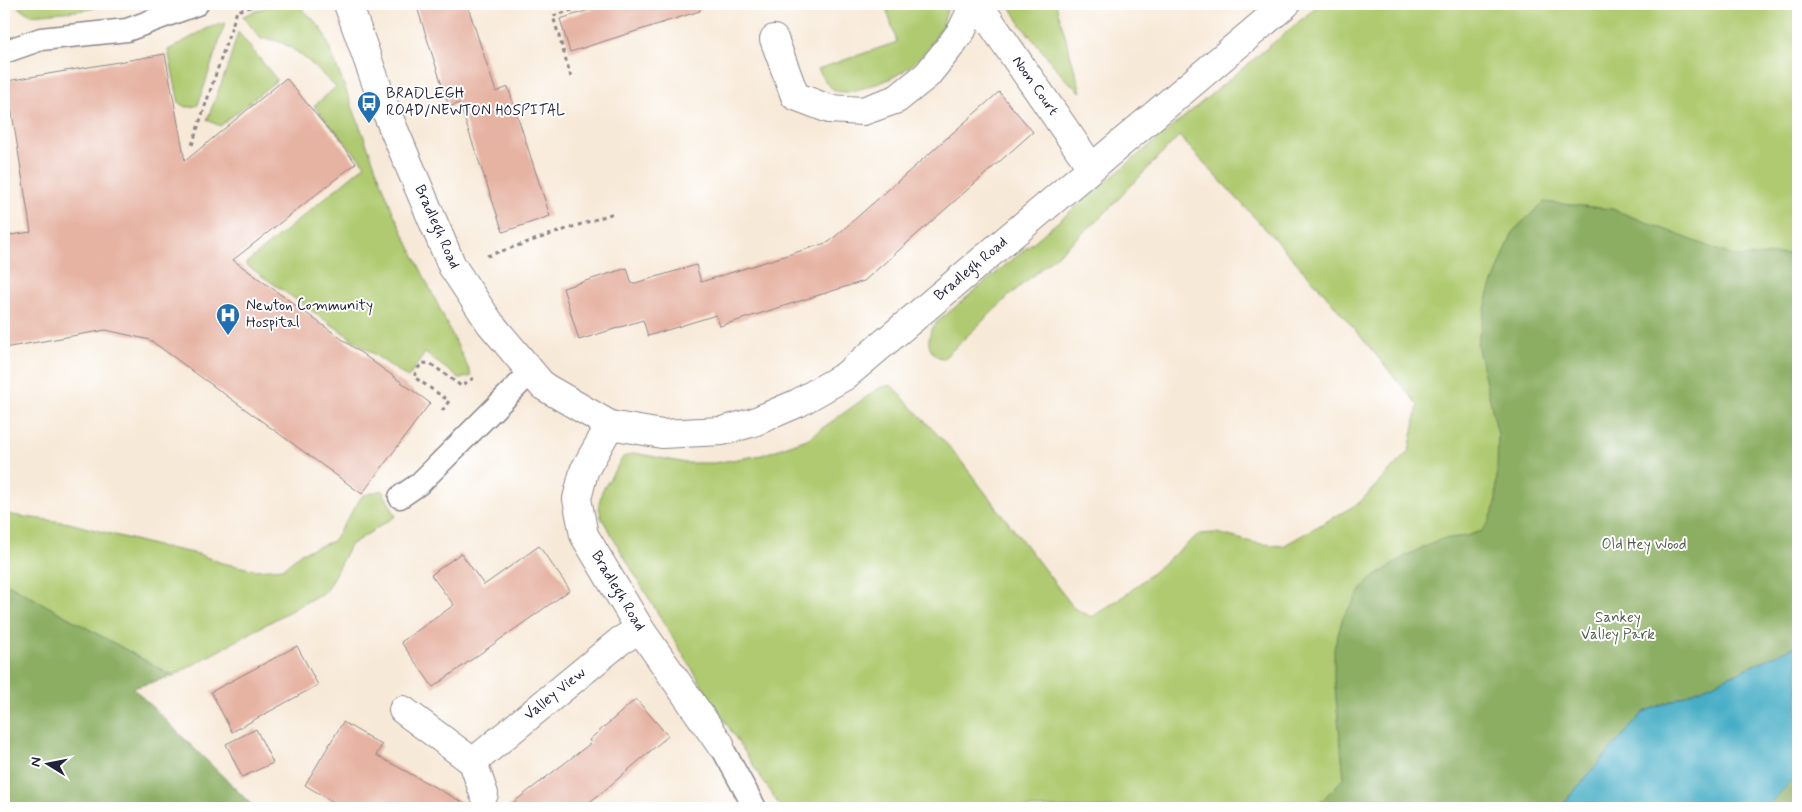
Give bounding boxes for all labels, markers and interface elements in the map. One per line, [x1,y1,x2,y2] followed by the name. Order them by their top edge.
[1007,52,1063,120] street label: Noon Court
[386,84,565,121] place label: BRADLEGH ROAD/NEWTON HOSPITAL
[356,90,382,124] bus stop icon: BRADLEGH ROAD/NEWTON HOSPITAL
[409,182,464,273] street label: Bradlegh Road
[930,232,1013,306] street label: Bradlegh Road
[246,296,373,333] place label: Newton Community Hospital
[215,302,241,336] hospital icon: Newton Community Hospital
[1601,535,1687,555] park label: Old Hey Wood
[585,547,650,635] street label: Bradlegh Road
[1581,608,1655,645] park label: Sankey Valley Park
[520,663,590,725] street label: Valley View
[22,740,72,790] north arrow
[27,756,46,768] text: N

